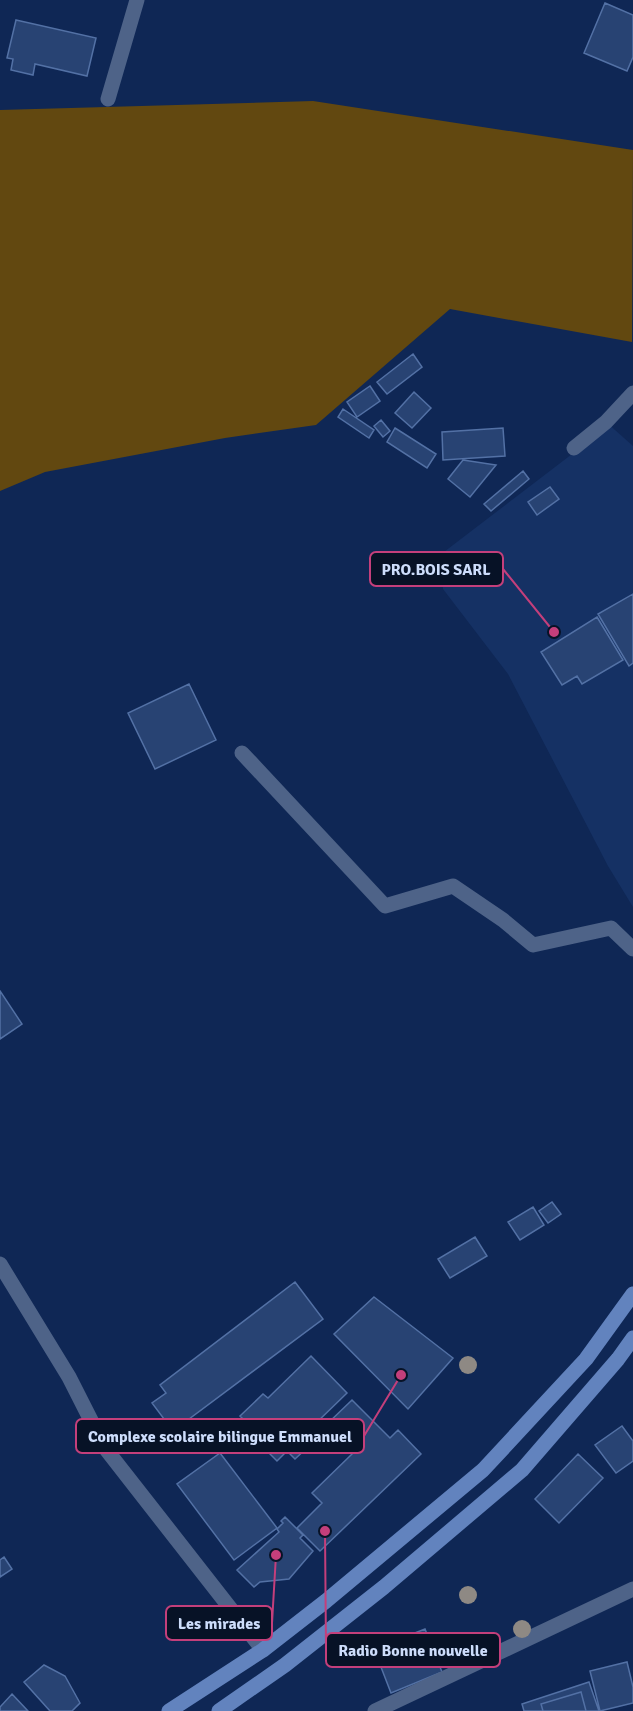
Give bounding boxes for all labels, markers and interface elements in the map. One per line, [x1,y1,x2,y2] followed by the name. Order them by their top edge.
[370,552,503,586] callout: PRO.BOIS SARL
[381,560,491,580] text: PRO.BOIS SARL
[76,1419,364,1453] callout: Complexe scolaire bilingue Emmanuel
[88,1427,352,1447] text: Complexe scolaire bilingue Emmanuel
[166,1606,272,1640] callout: Les mirades
[178,1614,260,1634] text: Les mirades
[326,1633,500,1667] callout: Radio Bonne nouvelle
[338,1641,488,1661] text: Radio Bonne nouvelle

